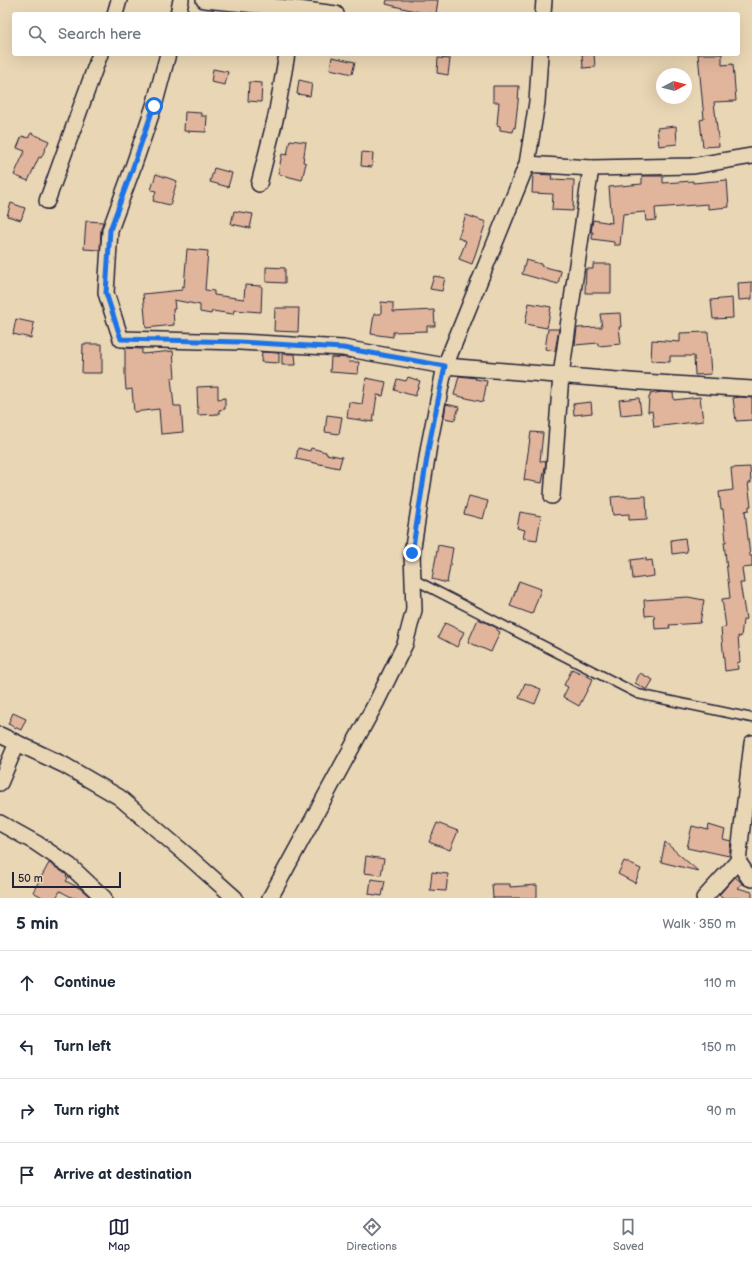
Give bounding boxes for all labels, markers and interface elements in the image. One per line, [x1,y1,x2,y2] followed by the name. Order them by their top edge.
[12,12,740,56] search box
[26,23,48,45] icon: search
[58,25,141,44] text: Search here
[656,68,692,104] north arrow
[145,97,163,115] route start
[403,544,421,562] route end
[12,870,121,889] scale bar
[18,872,43,885] text: 50 m
[16,914,59,934] text: 5 min
[662,916,736,932] text: Walk · 350 m
[16,972,38,994] icon: ahead
[54,973,116,992] text: Continue
[704,975,736,991] text: 110 m
[16,1036,38,1058] icon: left
[54,1037,111,1056] text: Turn left
[702,1039,736,1055] text: 150 m
[16,1100,38,1122] icon: right
[54,1101,119,1120] text: Turn right
[707,1103,736,1119] text: 90 m
[16,1164,38,1186] icon: arrive
[54,1165,192,1184] text: Arrive at destination
[108,1216,130,1253] tab: Map
[346,1216,397,1253] tab: Directions
[613,1216,644,1253] tab: Saved

